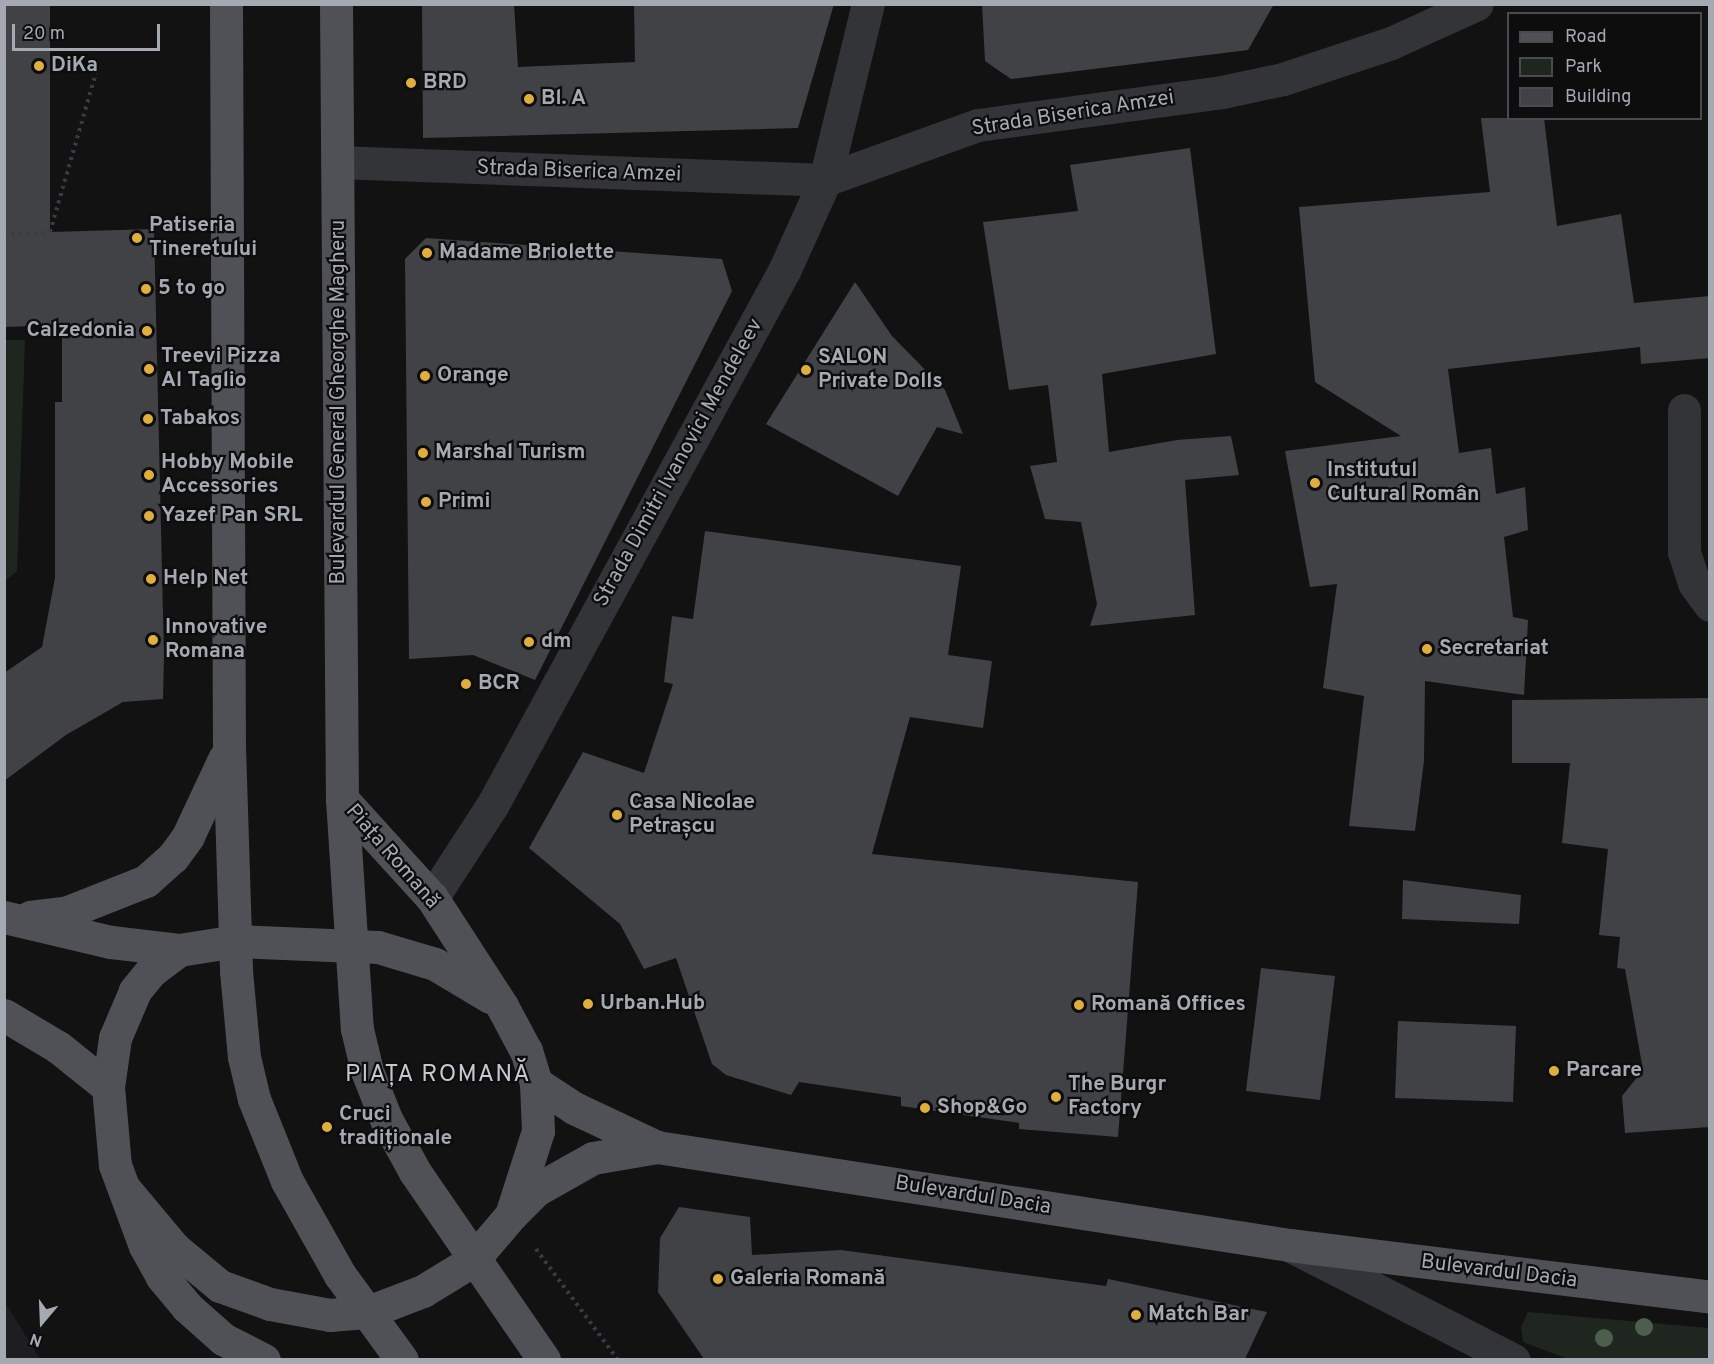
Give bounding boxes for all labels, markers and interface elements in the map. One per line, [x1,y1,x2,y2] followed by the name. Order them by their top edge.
[15,12,164,50] scale bar
[1507,12,1702,120] legend
[23,23,65,46] text: 20 m
[1565,26,1607,49] text: Road
[51,53,98,79] place label: DiKa
[1565,56,1602,79] text: Park
[32,59,46,73] marker: DiKa
[423,70,467,96] place label: BRD
[404,76,418,90] marker: BRD
[970,85,1176,143] street label: Strada Biserica Amzei
[541,86,587,112] place label: Bl. A
[1565,86,1631,109] text: Building
[522,92,536,106] marker: Bl. A
[476,156,682,188] street label: Strada Biserica Amzei
[149,213,257,263] place label: Patiseria Tineretului
[326,220,352,584] street label: Bulevardul General Gheorghe Magheru
[130,231,144,245] marker: Patiseria Tineretului
[439,240,614,266] place label: Madame Briolette
[420,246,434,260] marker: Madame Briolette
[158,276,225,302] place label: 5 to go
[139,282,153,296] marker: 5 to go
[589,315,769,611] street label: Strada Dimitri Ivanovici Mendeleev
[27,318,135,344] place label: Calzedonia
[140,324,154,338] marker: Calzedonia
[161,344,281,394] place label: Treevi Pizza Al Taglio
[818,345,943,395] place label: SALON Private Dolls
[142,362,156,376] marker: Treevi Pizza Al Taglio
[437,363,509,389] place label: Orange
[799,363,813,377] marker: SALON Private Dolls
[418,369,432,383] marker: Orange
[160,406,240,432] place label: Tabakos
[141,412,155,426] marker: Tabakos
[435,440,585,466] place label: Marshal Turism
[416,446,430,460] marker: Marshal Turism
[161,450,294,500] place label: Hobby Mobile Accessories
[1327,458,1480,508] place label: Institutul Cultural Român
[142,468,156,482] marker: Hobby Mobile Accessories
[1308,476,1322,490] marker: Institutul Cultural Român
[438,489,490,515] place label: Primi
[419,495,433,509] marker: Primi
[161,503,303,529] place label: Yazef Pan SRL
[142,509,156,523] marker: Yazef Pan SRL
[163,566,248,592] place label: Help Net
[144,572,158,586] marker: Help Net
[165,615,267,665] place label: Innovative Romana
[541,629,572,655] place label: dm
[146,633,160,647] marker: Innovative Romana
[522,635,536,649] marker: dm
[1439,636,1549,662] place label: Secretariat
[1420,642,1434,656] marker: Secretariat
[478,671,520,697] place label: BCR
[459,677,473,691] marker: BCR
[629,790,755,840] place label: Casa Nicolae Petrașcu
[340,800,444,914] street label: Piața Romană
[610,808,624,822] marker: Casa Nicolae Petrașcu
[600,991,705,1017] place label: Urban.Hub
[1091,992,1246,1018] place label: Romană Offices
[581,997,595,1011] marker: Urban.Hub
[1072,998,1086,1012] marker: Romană Offices
[1566,1058,1642,1084] place label: Parcare
[345,1062,531,1090] district label: PIAȚA ROMANĂ
[1547,1064,1561,1078] marker: Parcare
[1068,1072,1166,1122] place label: The Burgr Factory
[1049,1090,1063,1104] marker: The Burgr Factory
[937,1095,1027,1121] place label: Shop&Go
[918,1101,932,1115] marker: Shop&Go
[339,1102,452,1152] place label: Cruci tradiționale
[320,1120,334,1134] marker: Cruci tradiționale
[893,1171,1053,1221] street label: Bulevardul Dacia
[1419,1250,1579,1294] street label: Bulevardul Dacia
[730,1266,885,1292] place label: Galeria Romană
[711,1272,725,1286] marker: Galeria Romană
[12,1292,72,1352] north arrow
[1148,1302,1249,1328] place label: Match Bar
[1129,1308,1143,1322] marker: Match Bar
[27,1328,45,1350] text: N

